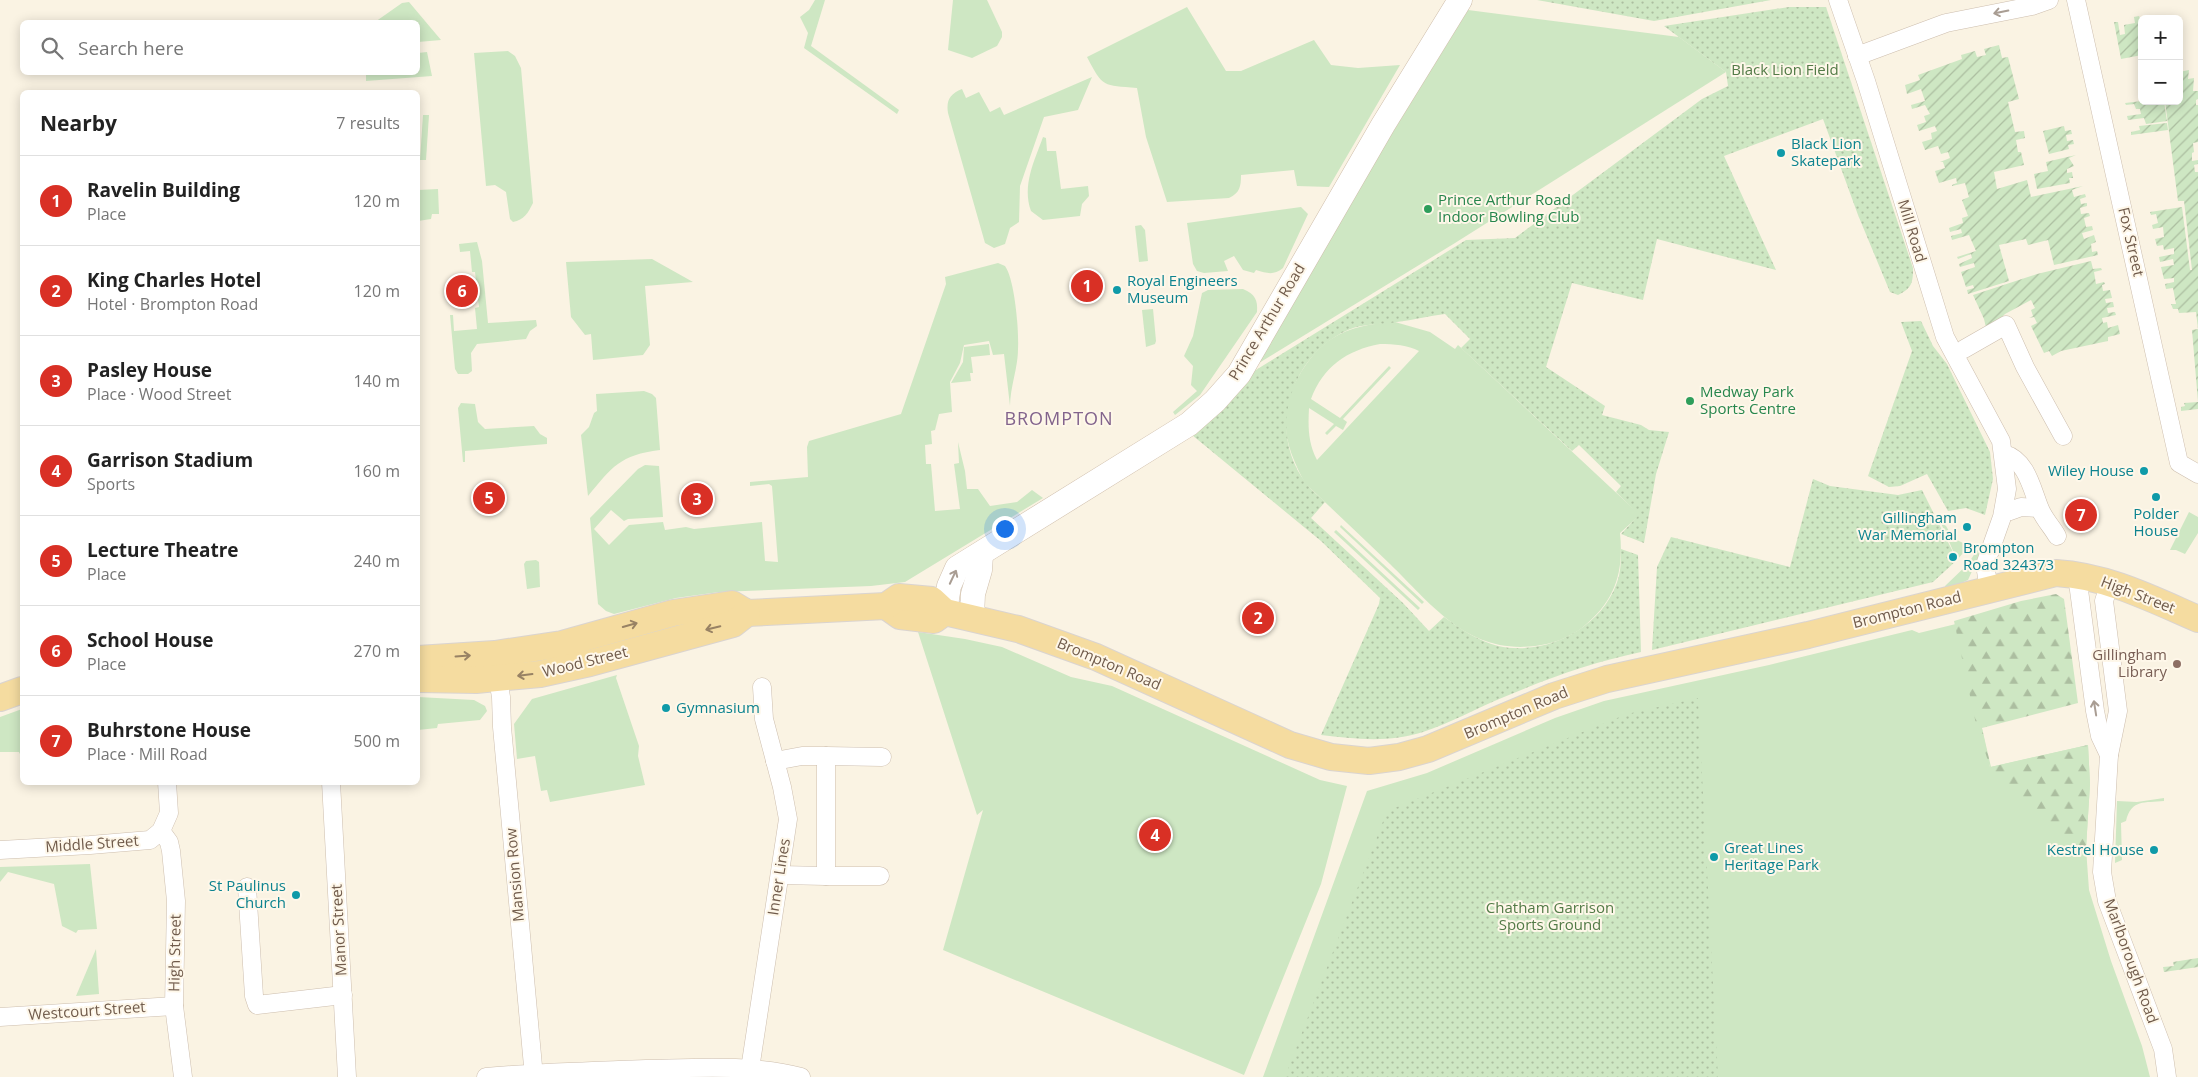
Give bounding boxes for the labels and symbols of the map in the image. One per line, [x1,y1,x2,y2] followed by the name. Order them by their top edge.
[1994,8,2010,17] one-way arrow
[1731,59,1839,79] park label: Black Lion Field
[1791,133,1862,170] place label: Black Lion Skatepark
[1775,147,1787,159] marker: Black Lion Skatepark
[1438,189,1579,226] place label: Prince Arthur Road Indoor Bowling Club
[1894,197,1932,264] street label: Mill Road
[1422,203,1434,215] marker: Prince Arthur Road Indoor Bowling Club
[2114,205,2150,278] street label: Fox Street
[1223,259,1309,384] street label: Prince Arthur Road
[1071,267,1103,305] pin: 1
[1127,270,1238,307] place label: Royal Engineers Museum
[446,272,478,310] pin: 6
[1111,284,1123,296] marker: Royal Engineers Museum
[1700,381,1796,418] place label: Medway Park Sports Centre
[1684,395,1696,407] marker: Medway Park Sports Centre
[1004,406,1114,430] district label: BROMPTON
[2048,460,2134,480] place label: Wiley House
[2138,465,2150,477] marker: Wiley House
[473,479,505,517] pin: 5
[681,480,713,518] pin: 3
[2150,491,2162,503] marker: Polder House
[2065,496,2097,534] pin: 7
[2133,503,2179,540] place label: Polder House
[1858,507,1957,544] place label: Gillingham War Memorial
[992,516,1018,542] your location
[1961,521,1973,533] marker: Gillingham War Memorial
[1963,537,2054,574] place label: Brompton Road 324373
[1947,551,1959,563] marker: Brompton Road 324373
[948,569,958,584] one-way arrow
[2098,571,2178,617] street label: High Street
[1850,586,1963,632] street label: Brompton Road
[1242,599,1274,637] pin: 2
[621,619,637,629] one-way arrow
[705,624,721,633] one-way arrow
[1054,632,1164,694] street label: Brompton Road
[540,641,629,681] street label: Wood Street
[2092,644,2167,681] place label: Gillingham Library
[455,651,471,660] one-way arrow
[2171,658,2183,670] marker: Gillingham Library
[517,670,533,680] one-way arrow
[1461,681,1571,743] street label: Brompton Road
[676,697,760,717] place label: Gymnasium
[2090,701,2100,717] one-way arrow
[660,702,672,714] marker: Gymnasium
[1139,816,1171,854] pin: 4
[500,827,528,923] street label: Mansion Row
[45,830,139,856] street label: Middle Street
[762,837,794,917] street label: Inner Lines
[1724,837,1819,874] place label: Great Lines Heritage Park
[2047,839,2144,859] place label: Kestrel House
[2148,844,2160,856] marker: Kestrel House
[1708,851,1720,863] marker: Great Lines Heritage Park
[209,875,286,912] place label: St Paulinus Church
[326,884,350,977] street label: Manor Street
[290,889,302,901] marker: St Paulinus Church
[2100,896,2164,1026] street label: Marlborough Road
[1486,897,1614,934] park label: Chatham Garrison Sports Ground
[163,914,185,992] street label: High Street
[28,996,146,1024] street label: Westcourt Street

